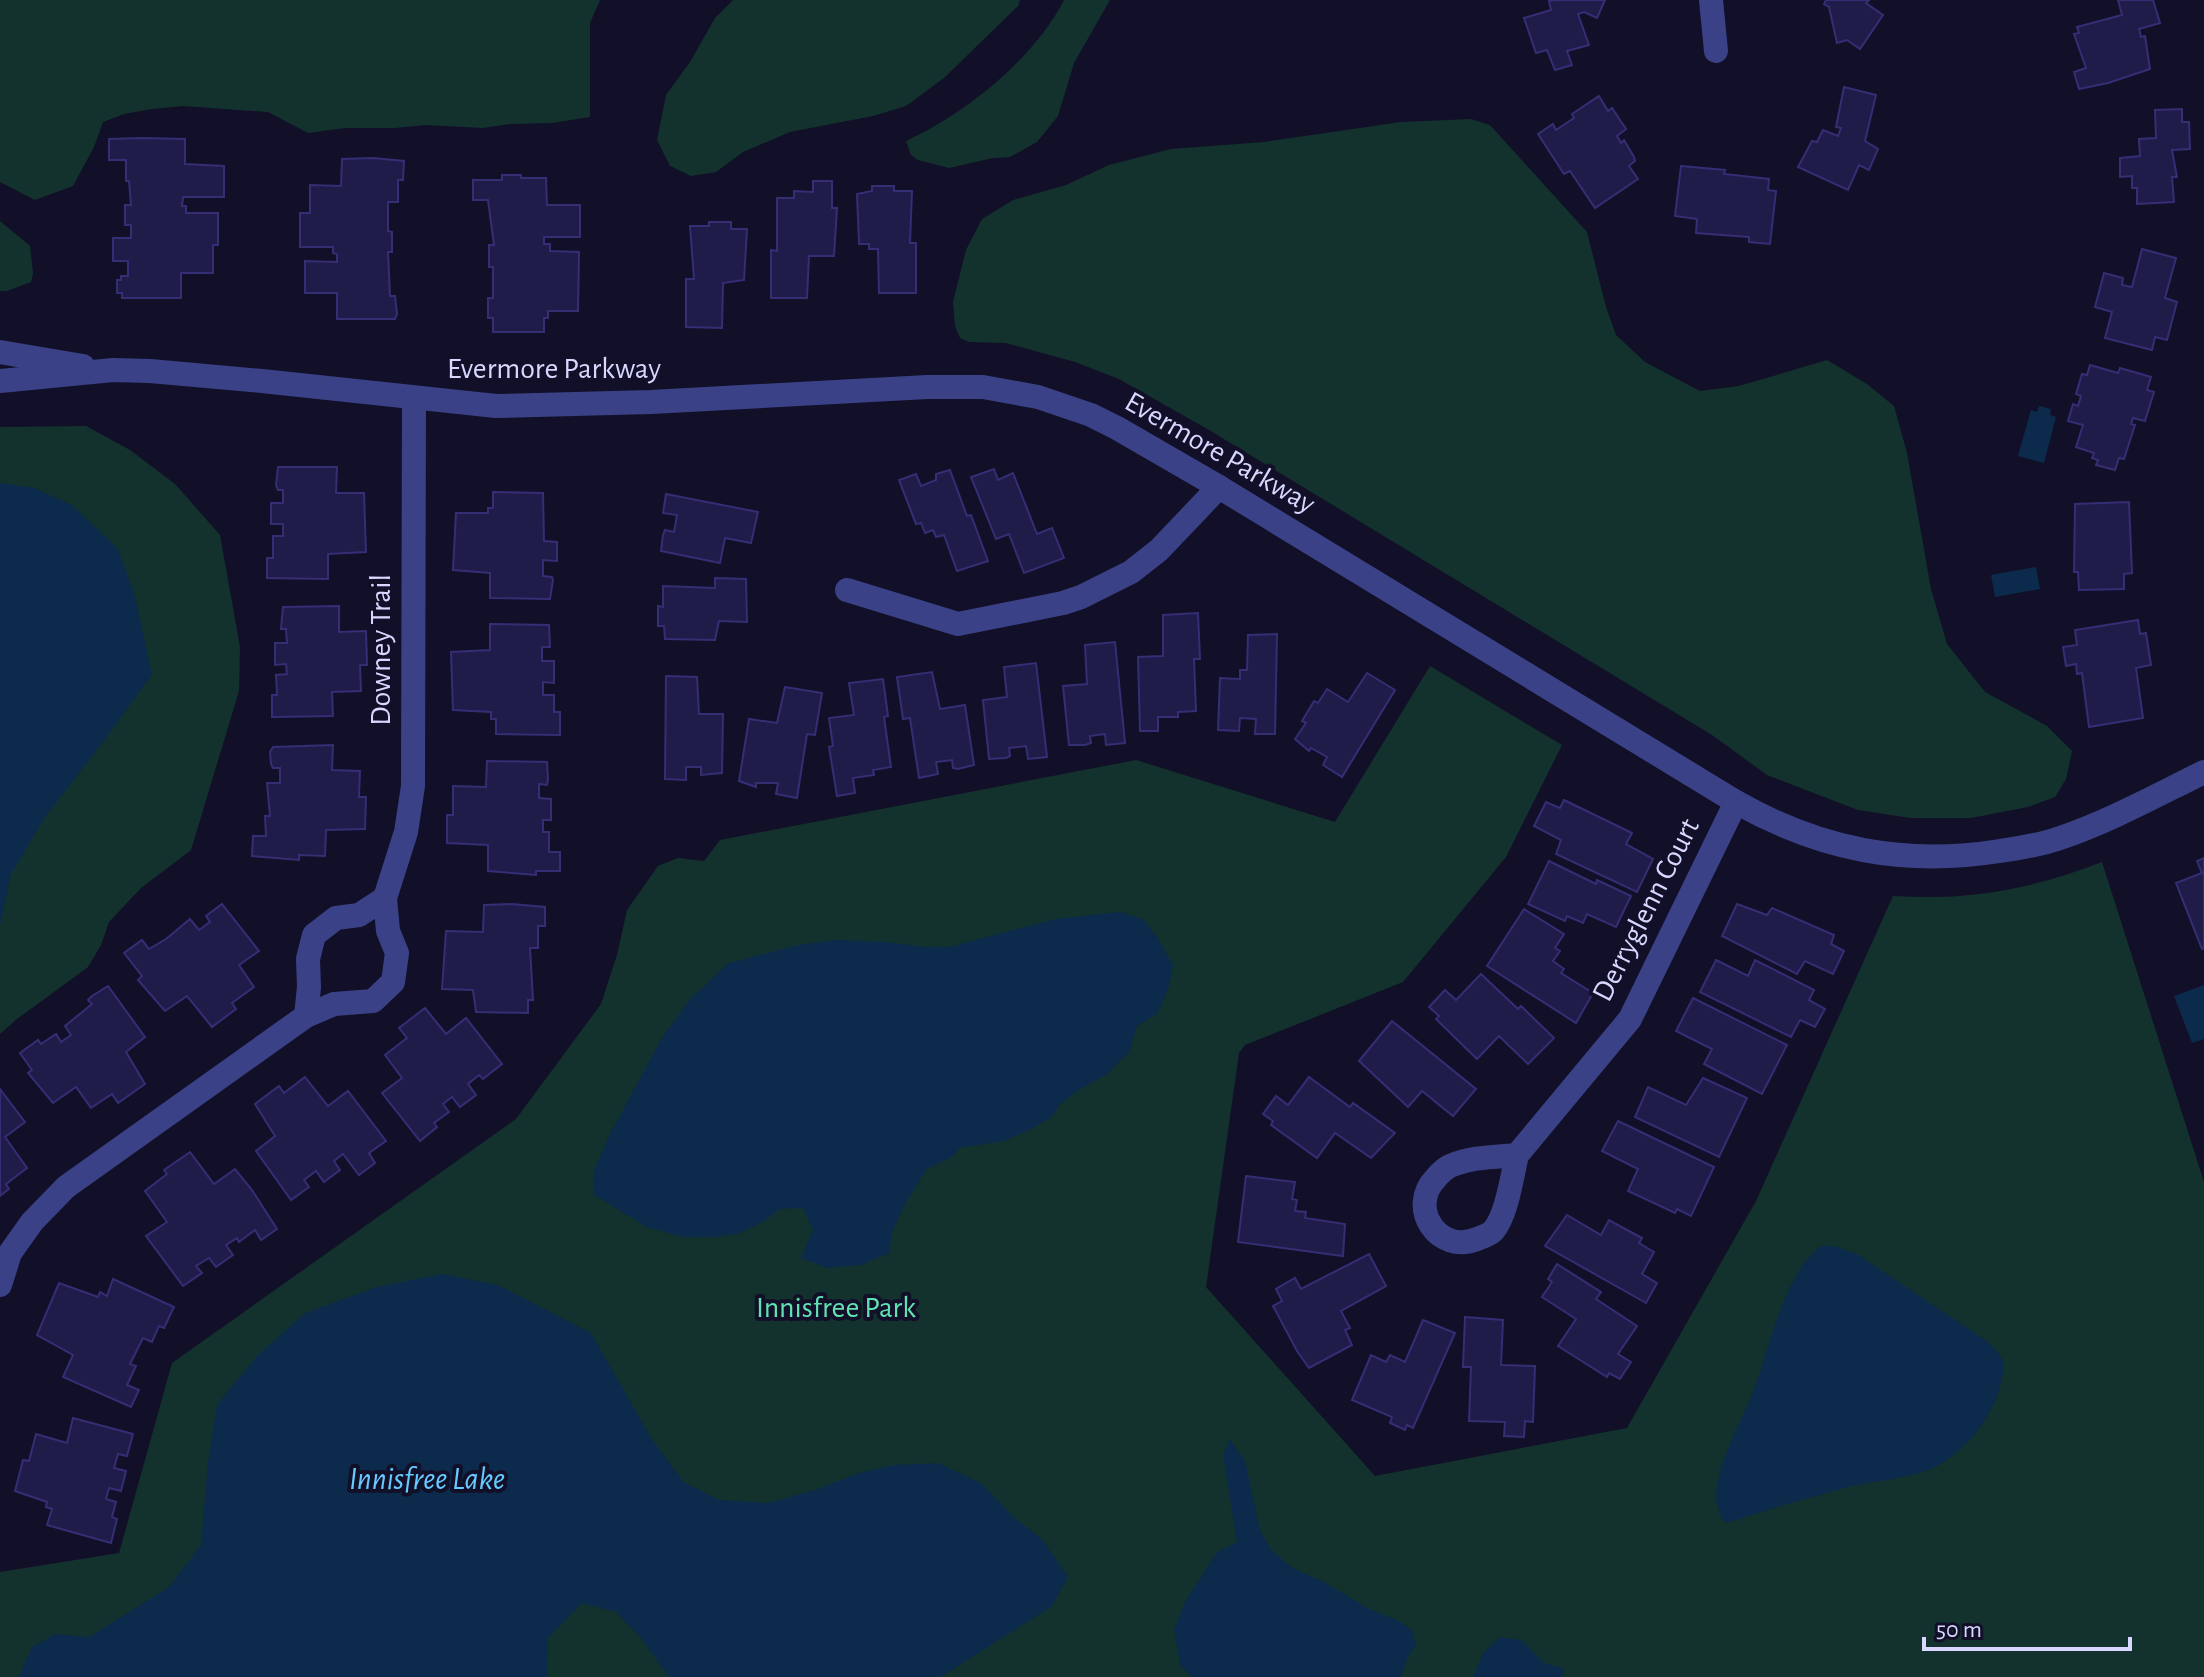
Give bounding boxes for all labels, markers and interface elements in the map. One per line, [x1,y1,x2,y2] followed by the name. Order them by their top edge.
[447,354,661,384] street label: Evermore Parkway
[1120,387,1320,520] street label: Evermore Parkway
[366,574,396,726] street label: Downey Trail
[1587,813,1705,1006] street label: Derryglenn Court
[756,1293,916,1323] park label: Innisfree Park
[349,1463,505,1495] water label: Innisfree Lake
[1924,1601,2130,1651] scale bar
[1936,1618,1982,1642] text: 50 m

